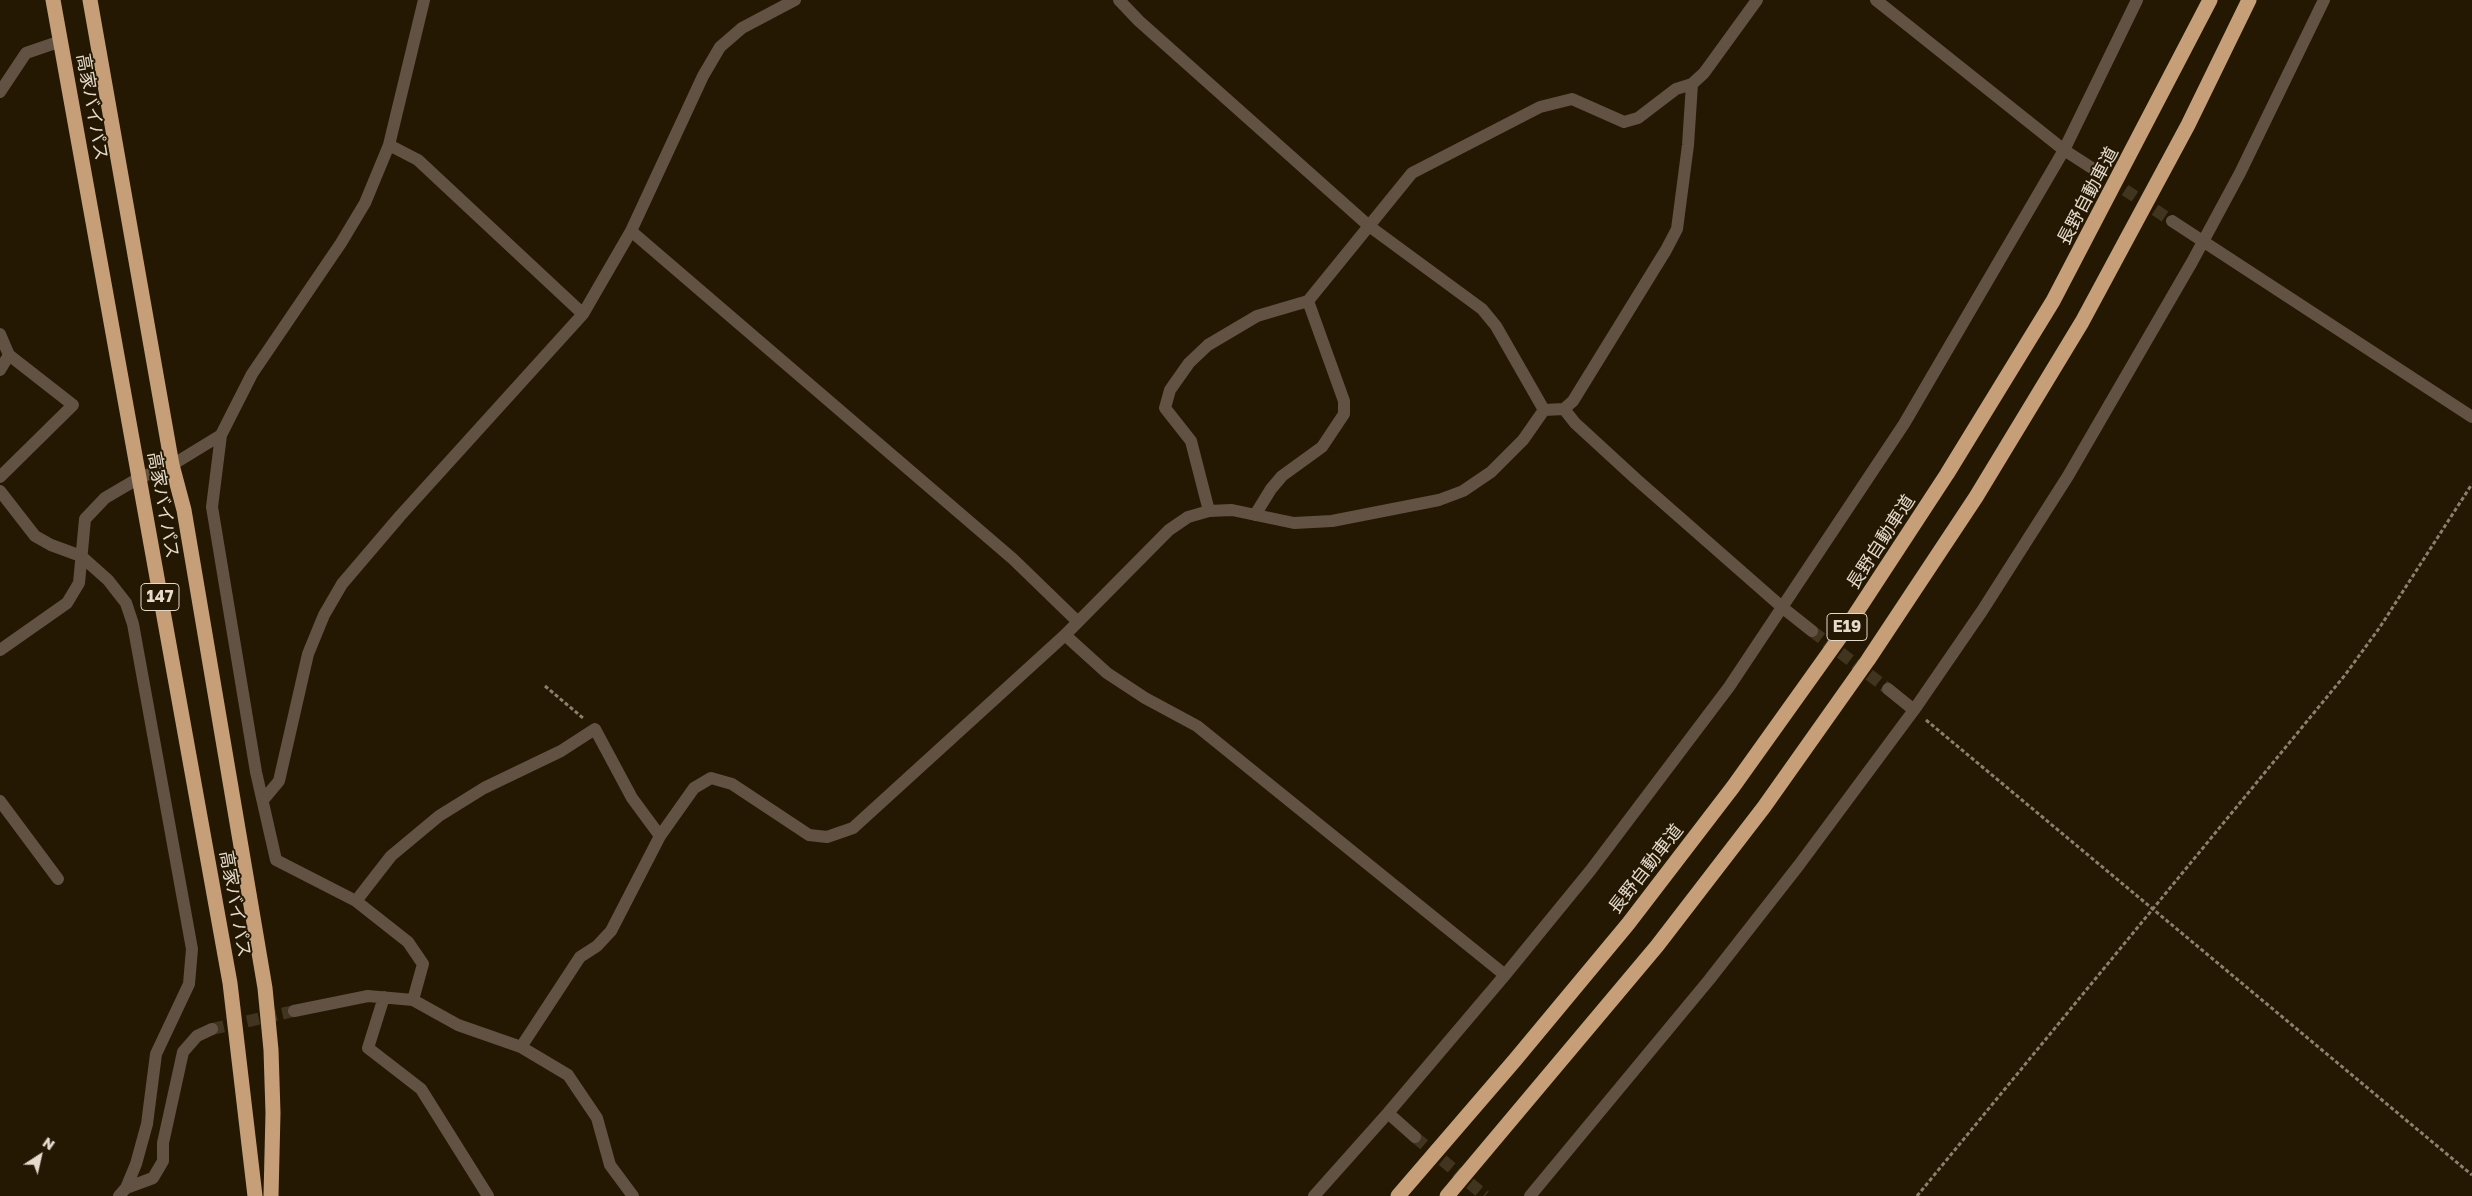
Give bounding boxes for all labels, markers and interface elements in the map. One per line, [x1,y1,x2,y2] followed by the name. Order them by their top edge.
[72,52,112,162] street label: 高家バイパス
[2053,143,2123,249] street label: 長野自動車道
[143,450,183,560] street label: 高家バイパス
[1843,491,1919,593] street label: 長野自動車道
[141,584,179,610] road number: 147
[1827,614,1867,640] road number: E19
[1604,820,1688,918] street label: 長野自動車道
[215,849,255,959] street label: 高家バイパス
[15,1131,65,1181] north arrow
[40,1133,58,1153] text: N

